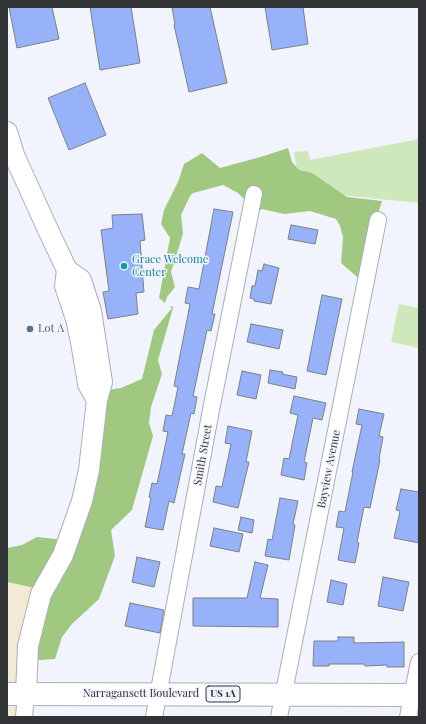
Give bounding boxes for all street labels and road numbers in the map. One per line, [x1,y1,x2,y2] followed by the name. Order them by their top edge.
[191,424,215,486] street label: Smith Street
[315,429,343,509] street label: Bayview Avenue
[206,686,240,702] road number: US 1A
[83,687,199,701] street label: Narragansett Boulevard

